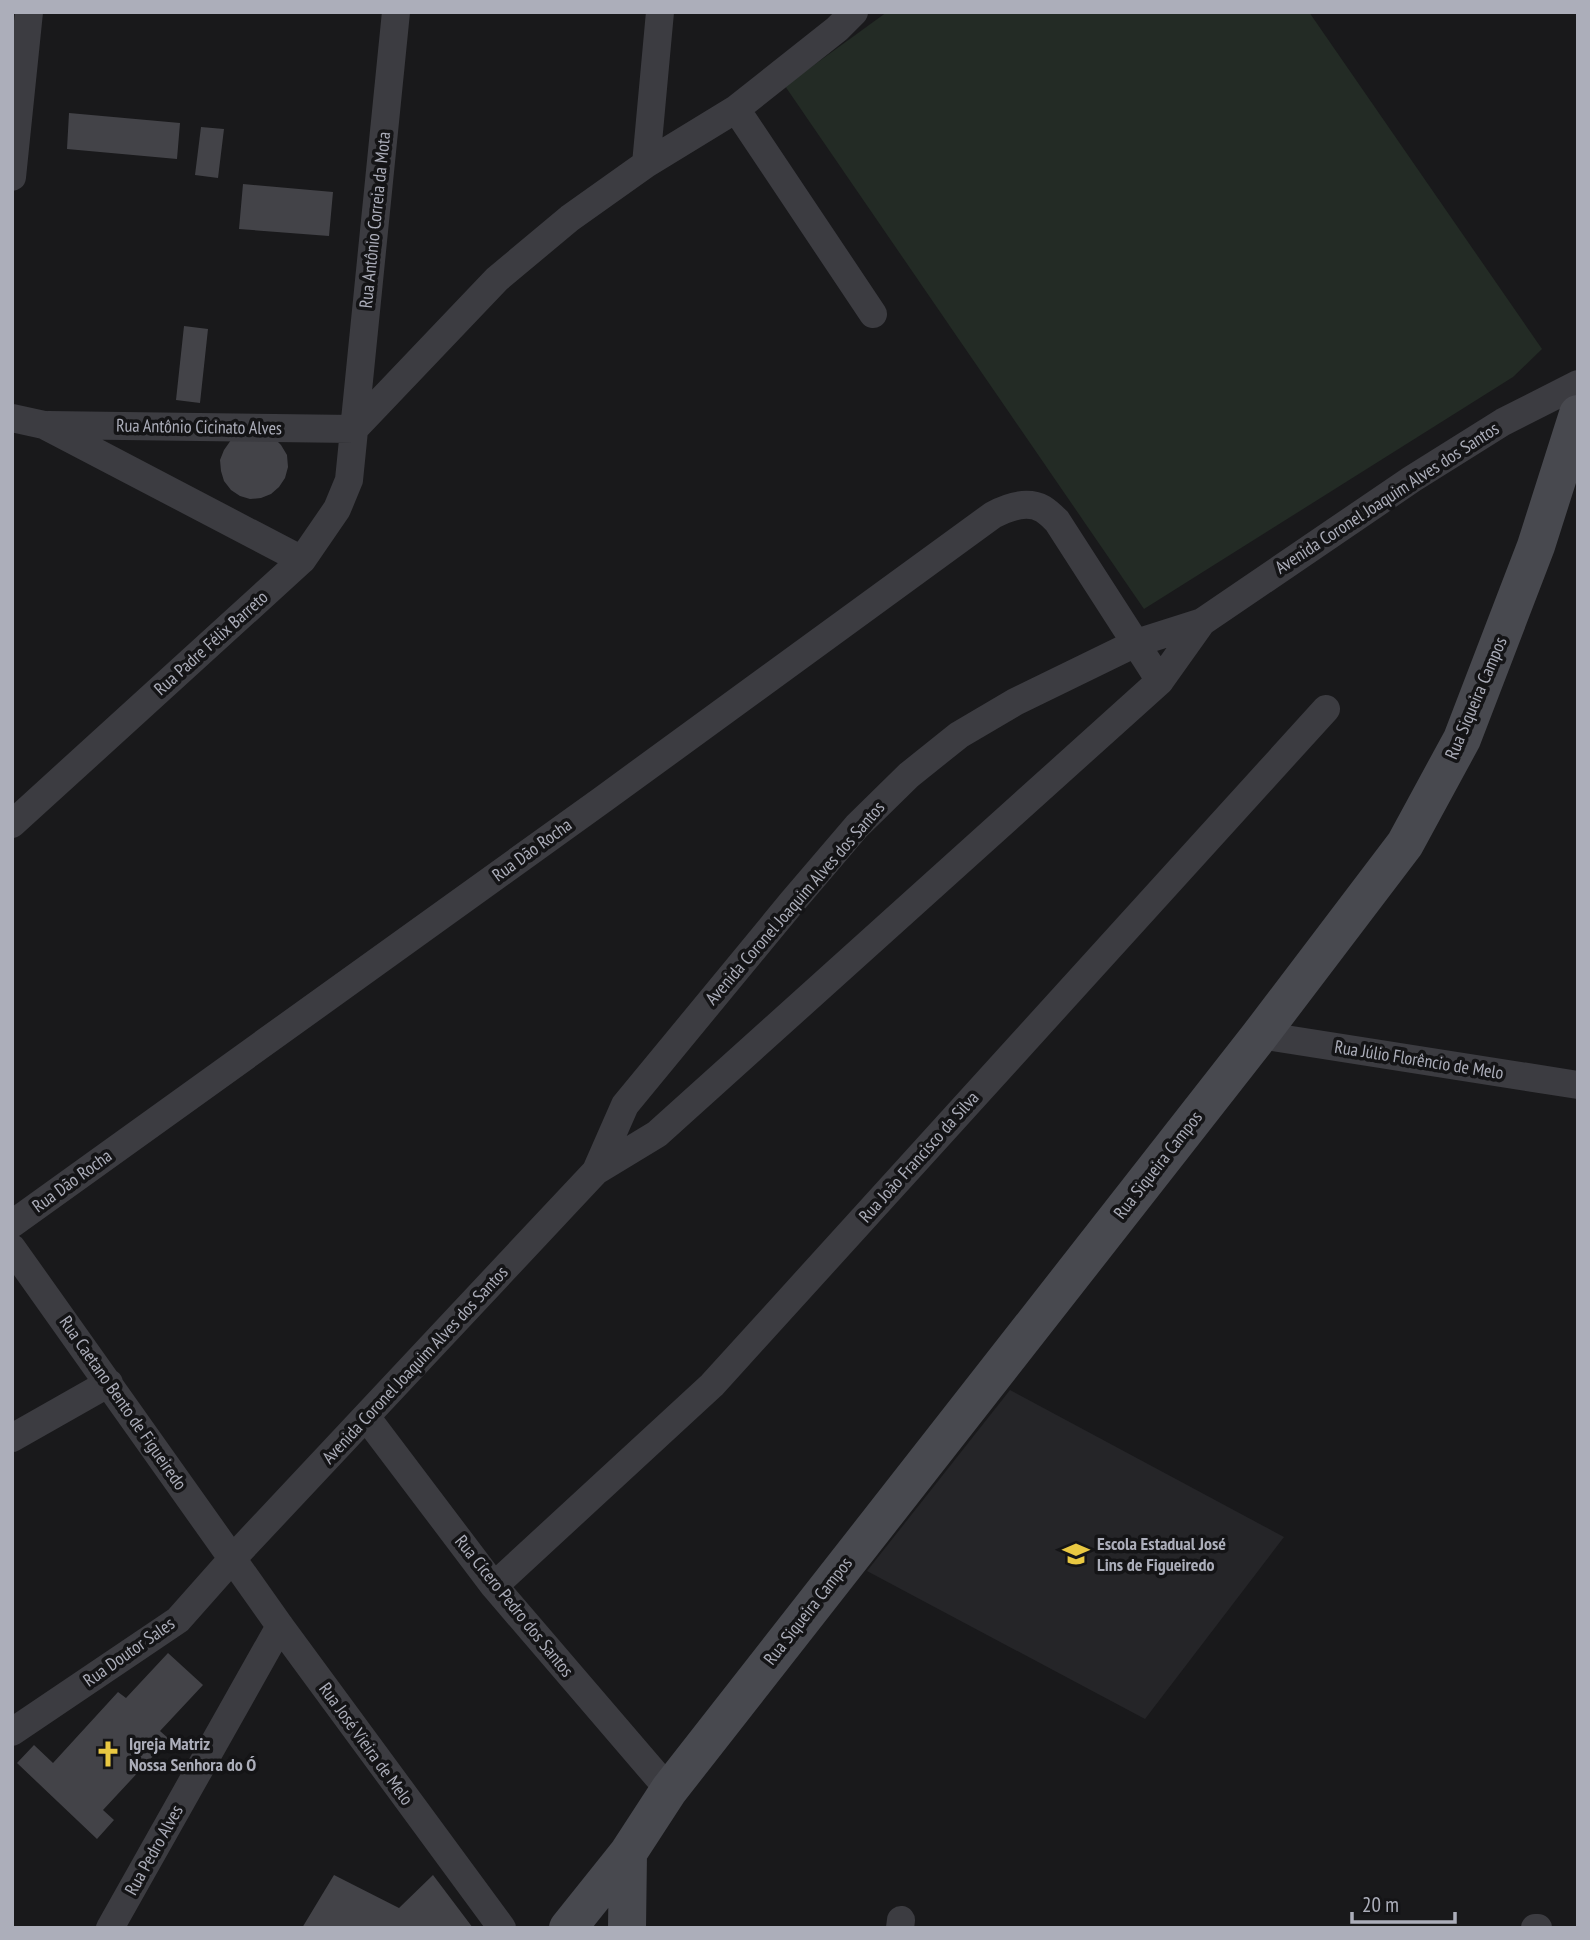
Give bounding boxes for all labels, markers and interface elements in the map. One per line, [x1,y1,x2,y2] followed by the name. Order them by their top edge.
[354,131,395,309] street label: Rua Antônio Correia da Mota
[116,414,282,439] street label: Rua Antônio Cicinato Alves
[1270,416,1503,579] street label: Avenida Coronel Joaquim Alves dos Santos
[149,585,273,700] street label: Rua Padre Félix Barreto
[1439,633,1512,762] street label: Rua Siqueira Campos
[700,796,889,1009] street label: Avenida Coronel Joaquim Alves dos Santos
[487,813,576,886] street label: Rua Dão Rocha
[1333,1035,1505,1084] street label: Rua Júlio Florêncio de Melo
[854,1086,984,1227] street label: Rua João Francisco da Silva
[1108,1106,1207,1223] street label: Rua Siqueira Campos
[27,1144,116,1217] street label: Rua Dão Rocha
[317,1261,513,1468] street label: Avenida Coronel Joaquim Alves dos Santos
[55,1311,192,1494] street label: Rua Caetano Bento de Figueiredo
[450,1530,579,1681] street label: Rua Cícero Pedro dos Santos
[1097,1532,1226,1576] place label: Escola Estadual José Lins de Figueiredo
[1061,1539,1091,1569] school or university icon: Escola Estadual José Lins de Figueiredo
[758,1552,857,1669] street label: Rua Siqueira Campos
[79,1612,179,1692] street label: Rua Doutor Sales
[314,1678,419,1810] street label: Rua José Vieira de Melo
[129,1732,256,1776] place label: Igreja Matriz Nossa Senhora do Ó
[93,1739,123,1769] church icon: Igreja Matriz Nossa Senhora do Ó
[119,1801,188,1899] street label: Rua Pedro Alves
[1352,1881,1455,1925] scale bar
[1362,1891,1399,1918] text: 20 m

